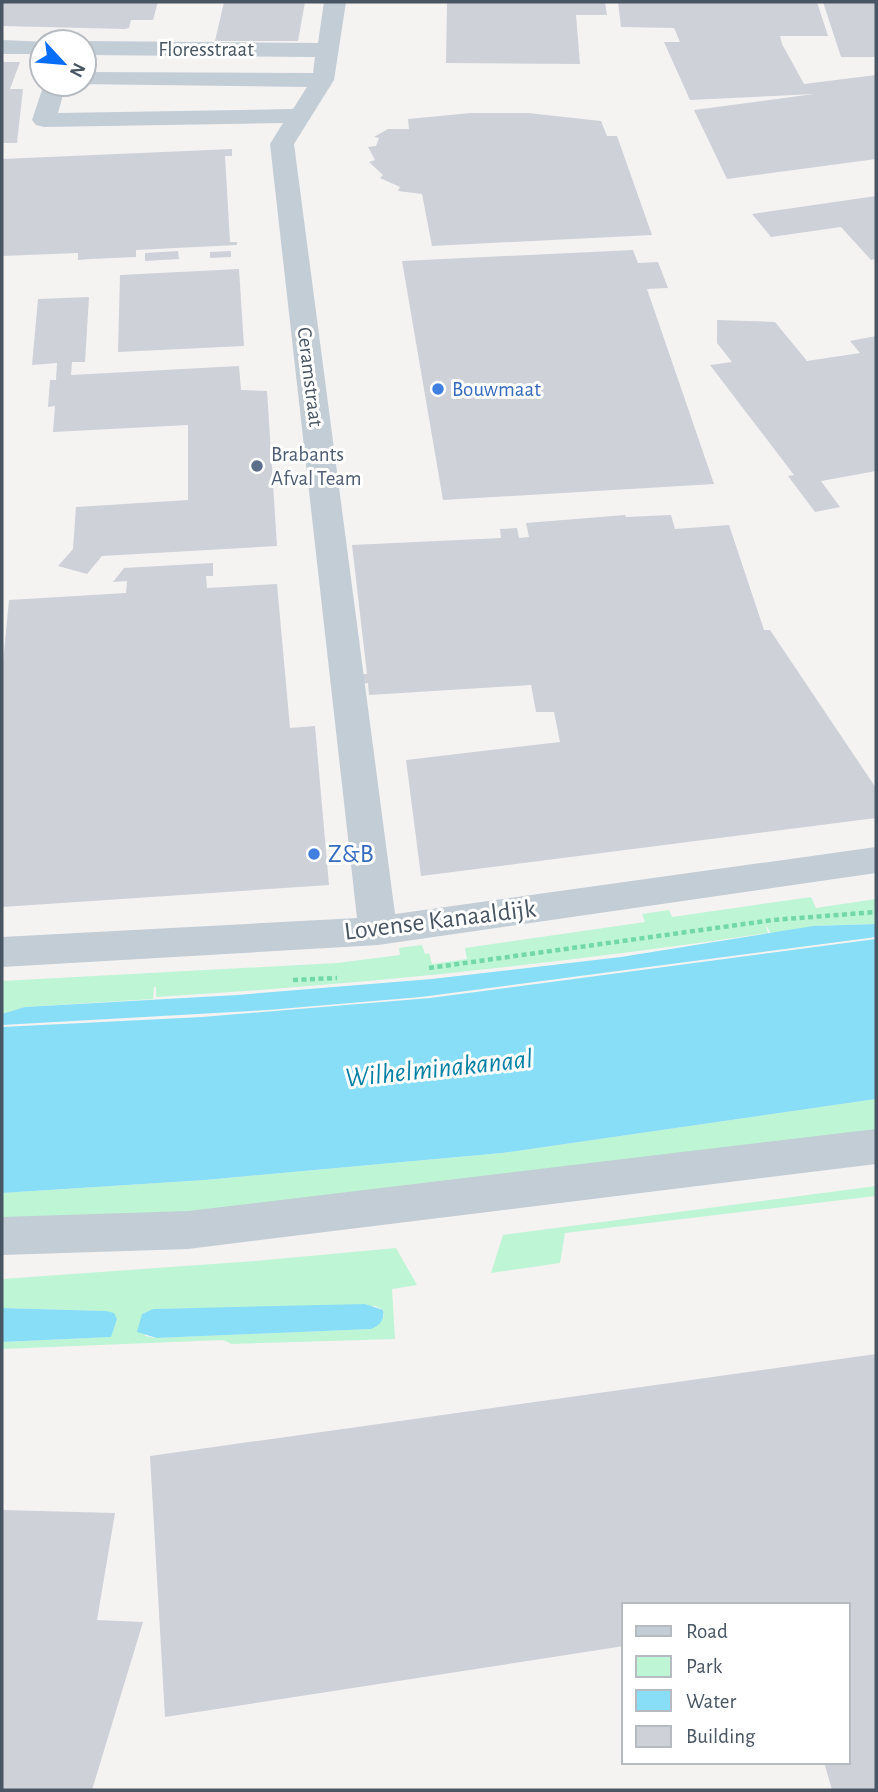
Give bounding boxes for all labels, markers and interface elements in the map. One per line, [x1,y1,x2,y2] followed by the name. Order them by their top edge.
[28,28,98,98] north arrow
[158,39,254,60] street label: Floresstraat
[65,60,88,80] text: N
[293,326,327,428] street label: Ceramstraat
[452,379,541,400] place label: Bouwmaat
[430,381,446,397] marker: Bouwmaat
[271,444,362,489] place label: Brabants Afval Team
[249,458,265,474] marker: Brabants Afval Team
[328,841,374,867] place label: Z&B
[306,846,322,862] marker: Z&B
[343,895,537,945] street label: Lovense Kanaaldijk
[344,1045,534,1093] water label: Wilhelminakanaal
[622,1603,850,1764] legend
[686,1621,728,1642] text: Road
[686,1656,723,1677] text: Park
[686,1691,736,1712] text: Water
[686,1726,756,1747] text: Building

